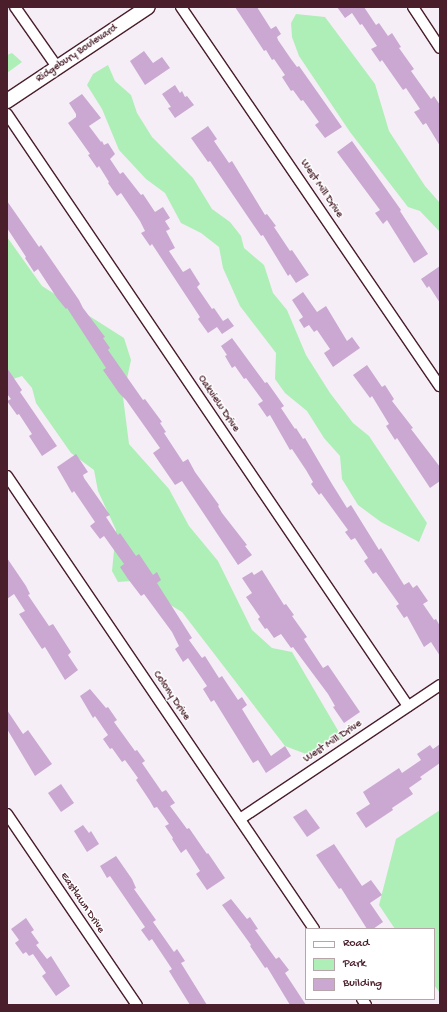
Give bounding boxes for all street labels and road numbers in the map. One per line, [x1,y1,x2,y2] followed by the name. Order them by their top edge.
[34,22,120,86] street label: Ridgebury Boulevard
[297,157,345,221] street label: West Mill Drive
[194,373,242,435] street label: Oakview Drive
[150,669,192,723] street label: Colony Drive
[301,718,365,766] street label: West Mill Drive
[57,870,107,936] street label: Eastlawn Drive

